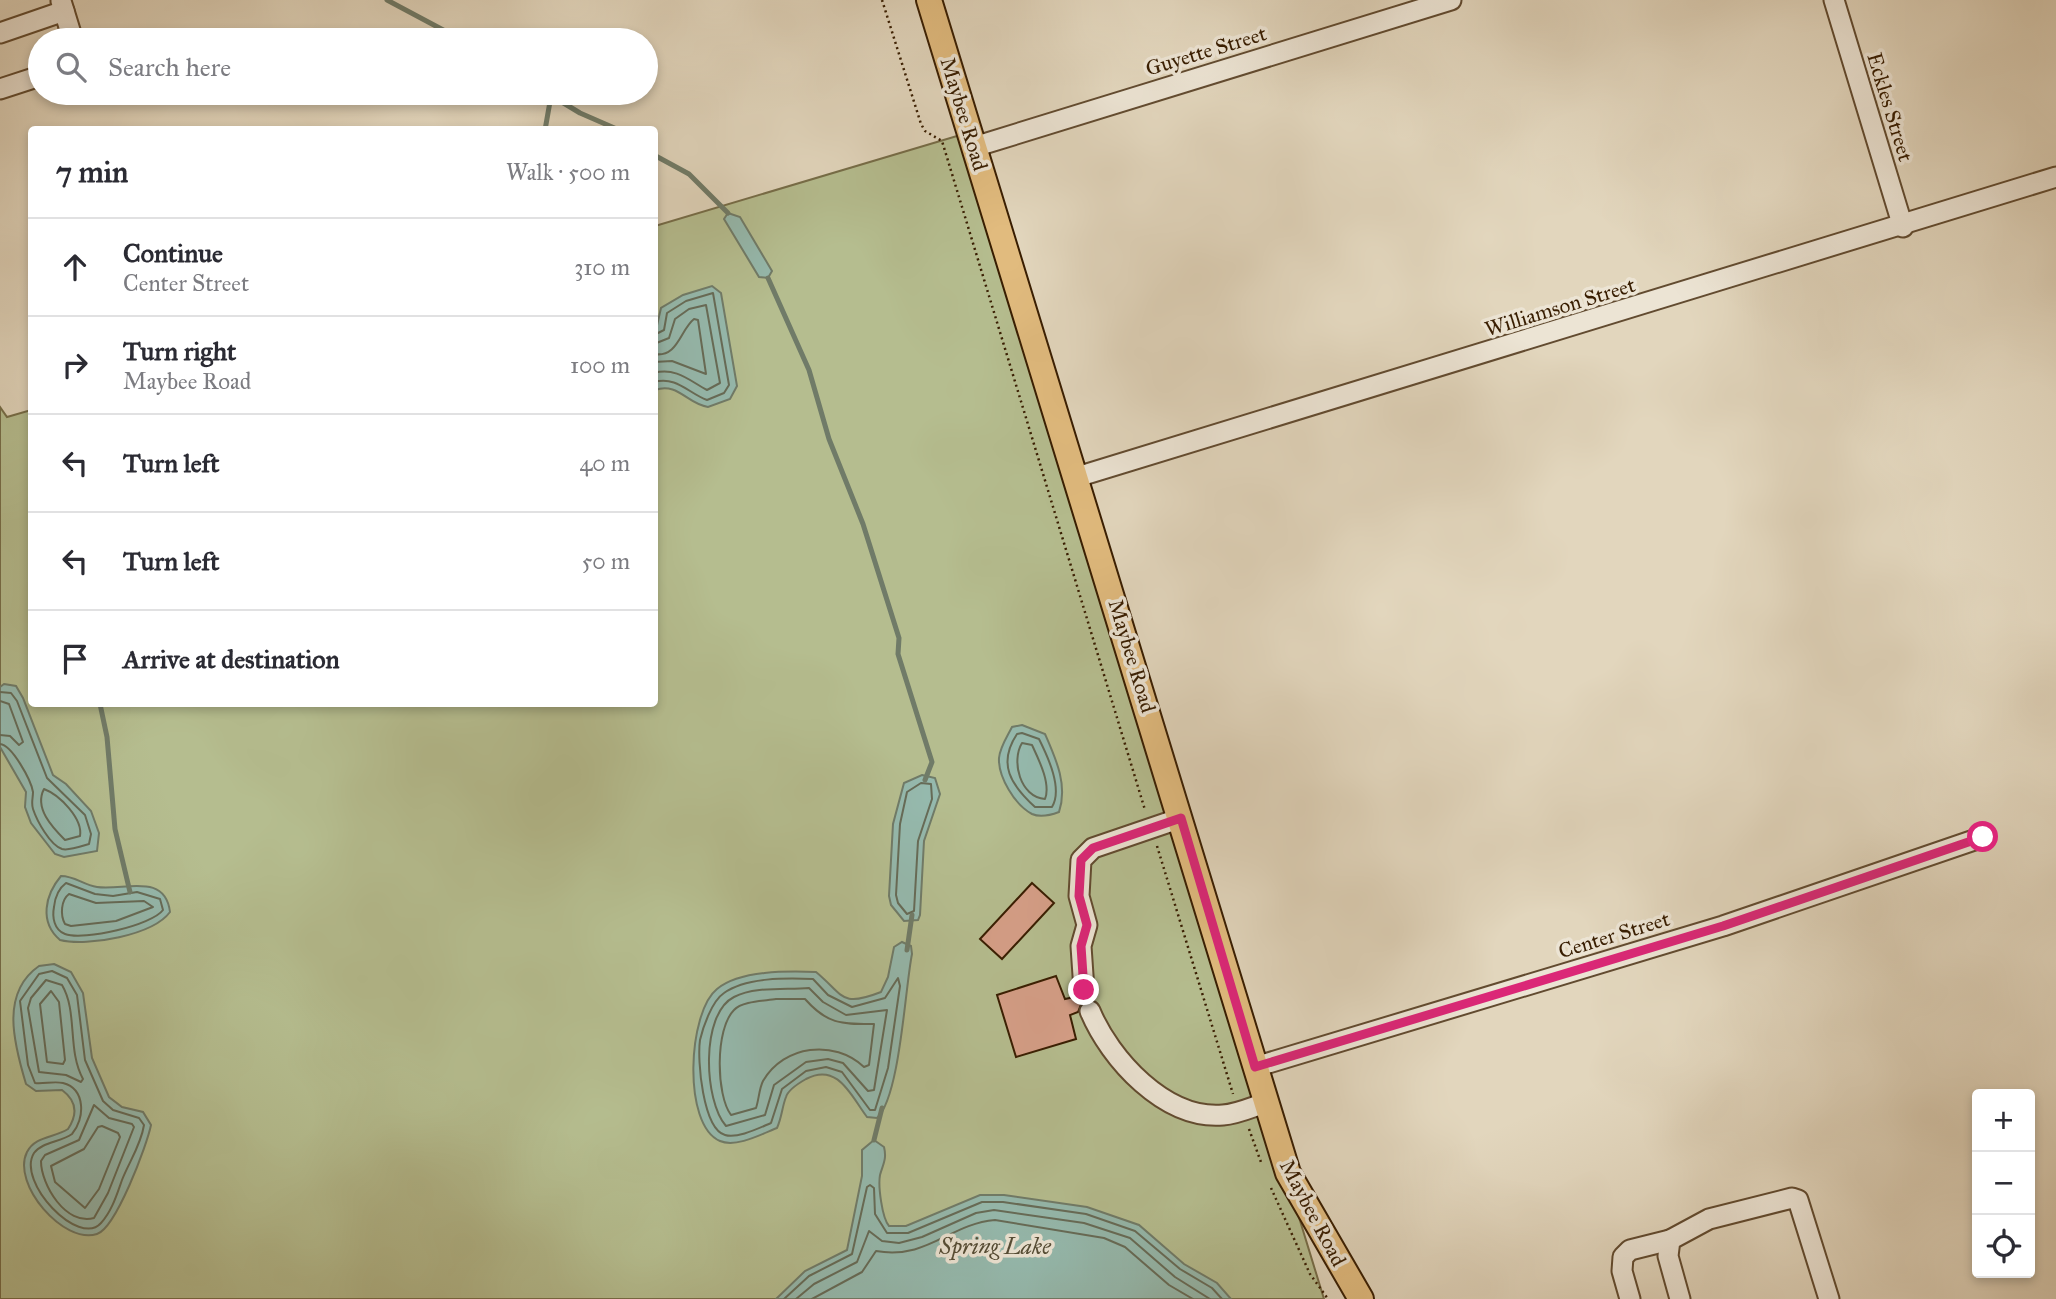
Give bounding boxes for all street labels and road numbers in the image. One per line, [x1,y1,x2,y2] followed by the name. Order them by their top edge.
[1142,20,1270,82] street label: Guyette Street
[1861,49,1919,165] street label: Eckles Street
[934,54,994,174] street label: Maybee Road
[1482,272,1639,342] street label: Williamson Street
[1102,596,1162,716] street label: Maybee Road
[1555,906,1673,964] street label: Center Street
[1274,1155,1352,1271] street label: Maybee Road

